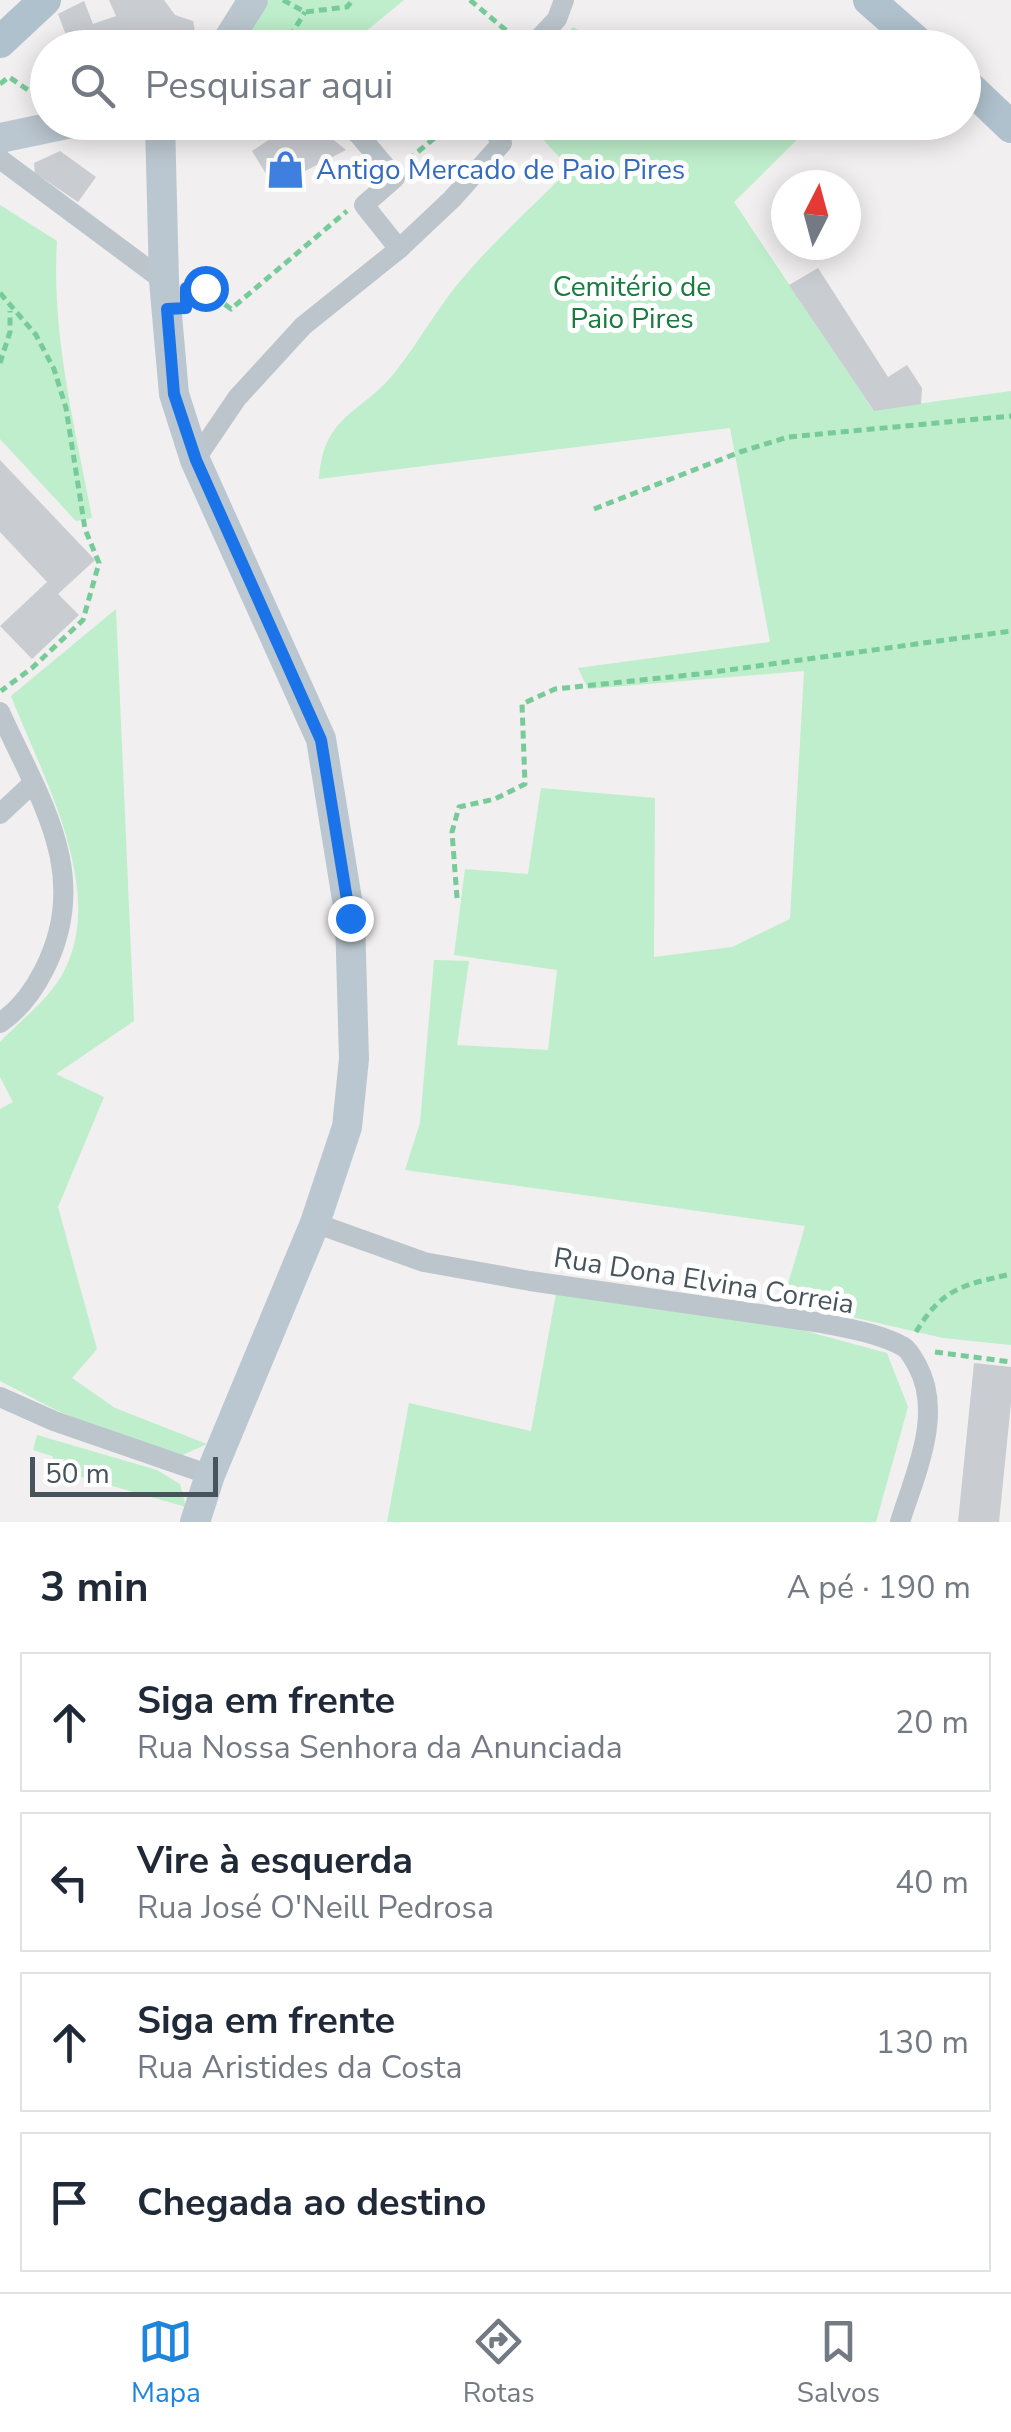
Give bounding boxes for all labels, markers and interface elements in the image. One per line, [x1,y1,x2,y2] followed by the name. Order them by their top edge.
[30,30,981,140] search box
[65,58,120,113] icon: search
[145,60,393,111] text: Pesquisar aqui
[265,148,307,190] shop icon: Antigo Mercado de Paio Pires
[316,151,685,189] place label: Antigo Mercado de Paio Pires
[771,170,861,260] north arrow
[183,266,229,312] route start
[553,268,711,338] park label: Cemitério de Paio Pires
[328,896,374,942] route end
[551,1238,857,1323] street label: Rua Dona Elvina Correia
[30,1452,218,1496] scale bar
[45,1455,110,1493] text: 50 m
[40,1559,149,1616] text: 3 min
[787,1566,971,1609] text: A pé · 190 m
[137,1675,395,1726] text: Siga em frente
[42,1695,97,1750] icon: ahead
[895,1701,969,1744] text: 20 m
[137,1726,623,1769] text: Rua Nossa Senhora da Anunciada
[137,1835,413,1886] text: Vire à esquerda
[42,1855,97,1910] icon: left
[895,1861,969,1904] text: 40 m
[137,1886,494,1929] text: Rua José O'Neill Pedrosa
[137,1995,395,2046] text: Siga em frente
[42,2015,97,2070] icon: ahead
[876,2021,969,2064] text: 130 m
[137,2046,462,2089] text: Rua Aristides da Costa
[42,2175,97,2230] icon: arrive
[137,2177,486,2228] text: Chegada ao destino
[131,2314,201,2412] tab: Mapa
[463,2314,535,2412] tab: Rotas
[797,2314,880,2412] tab: Salvos

